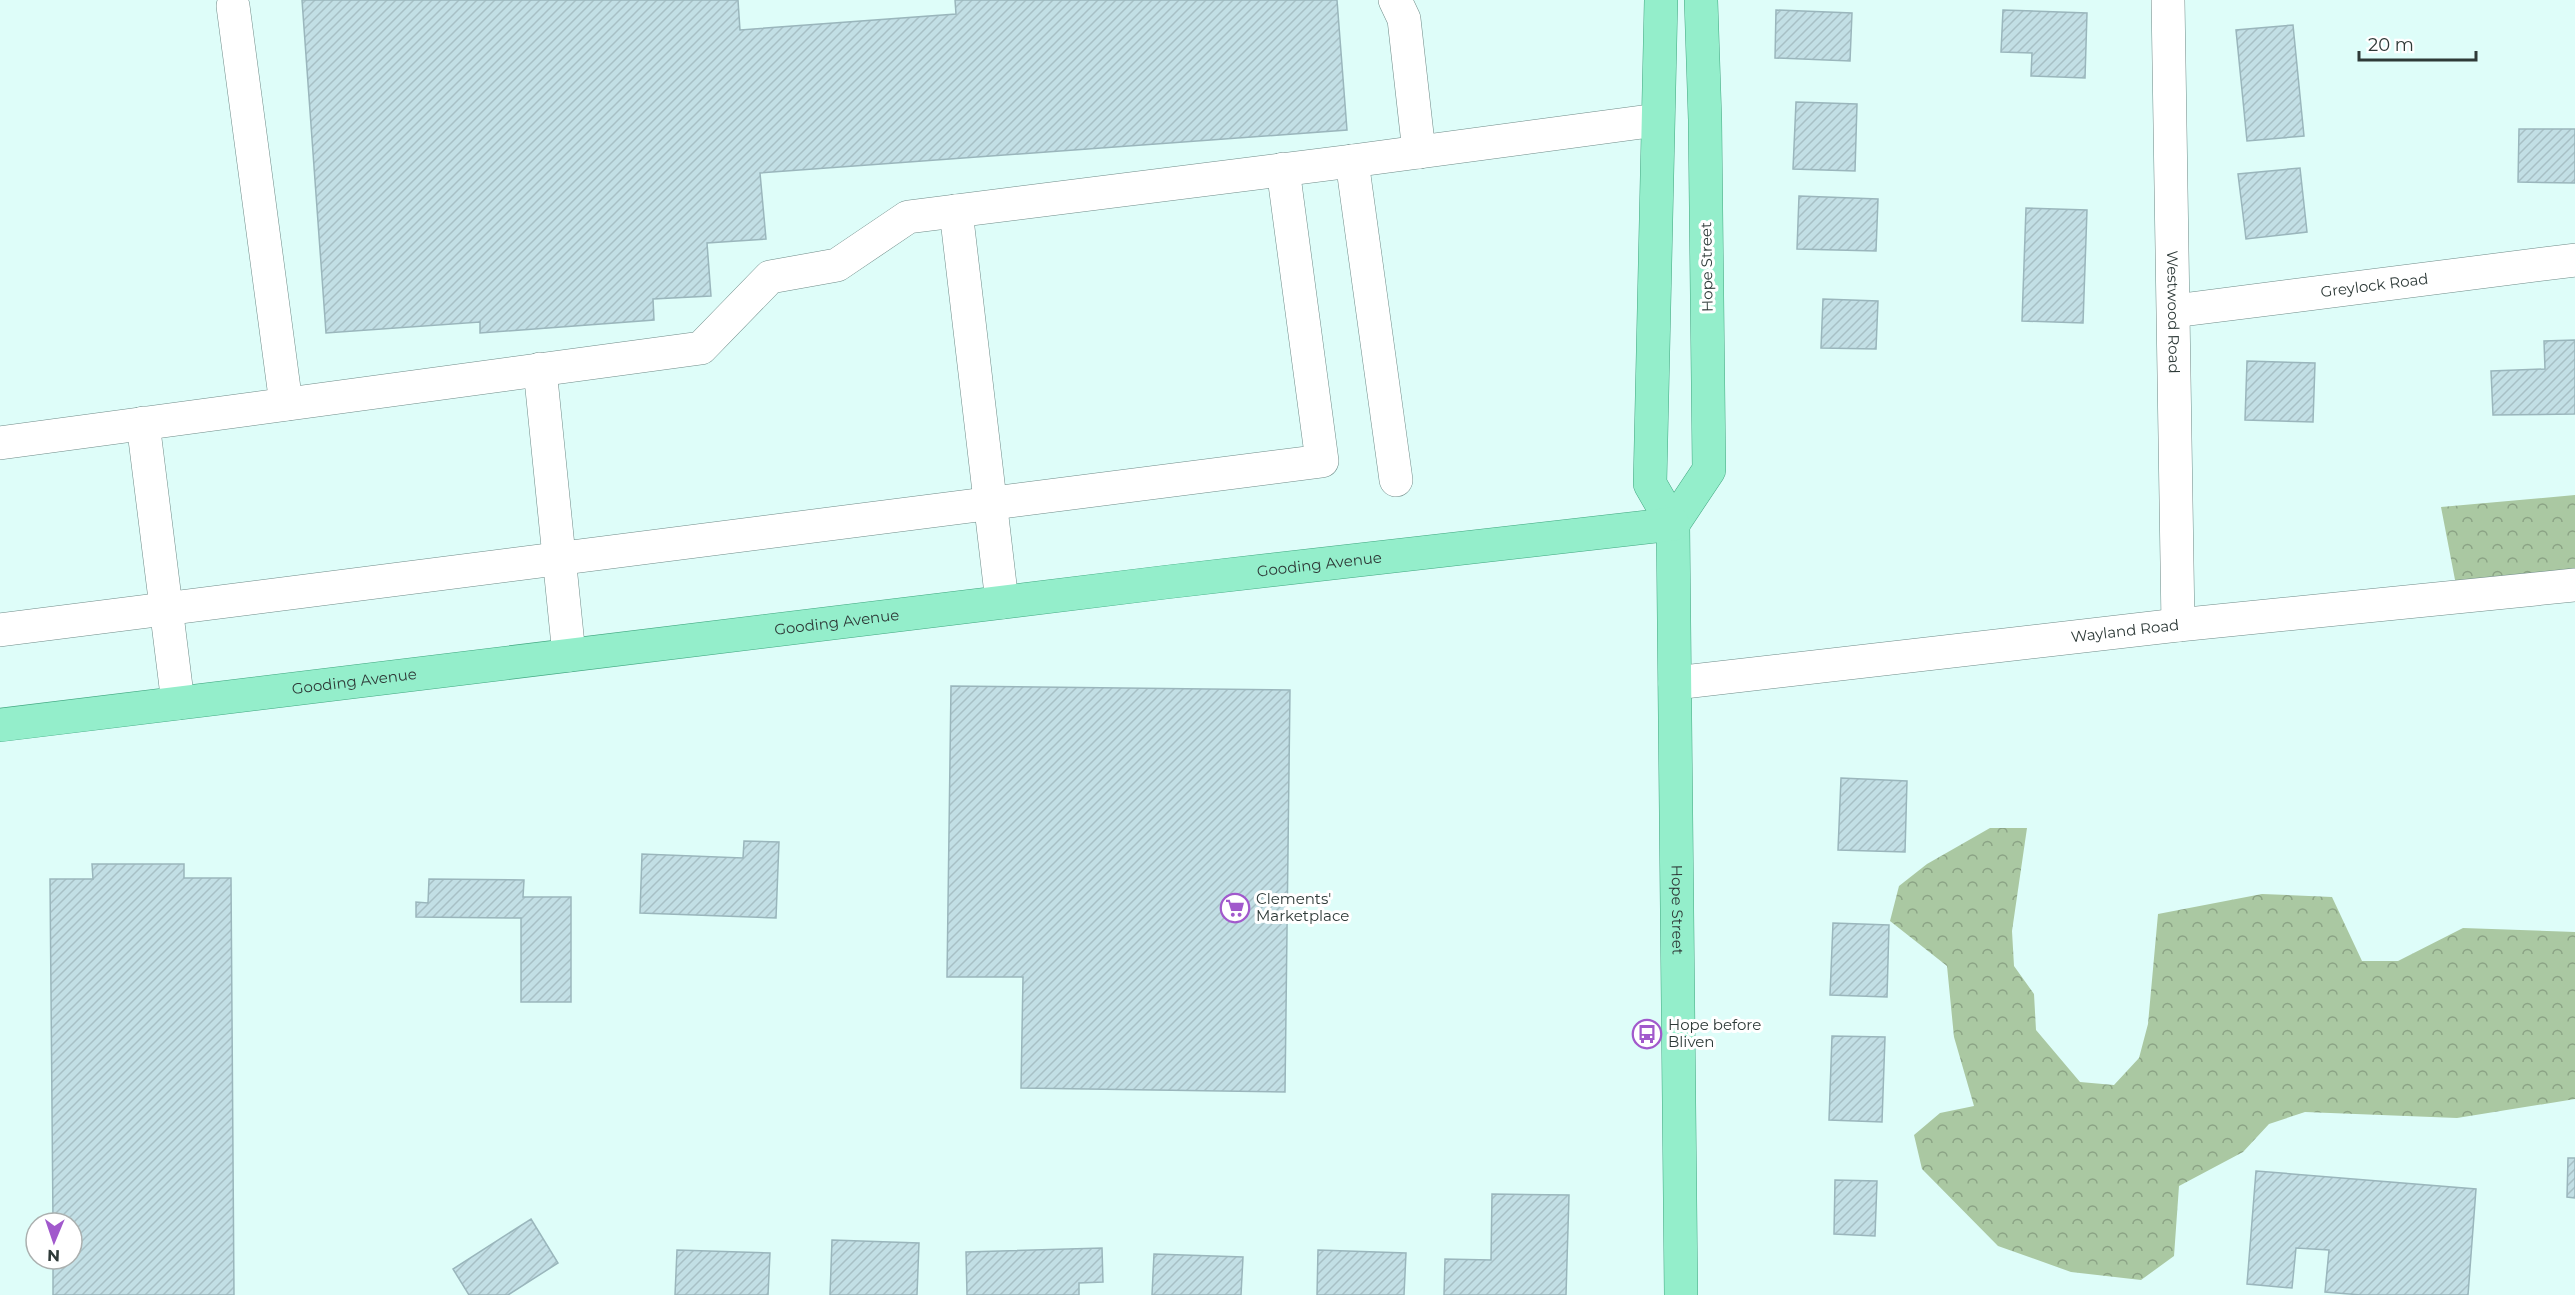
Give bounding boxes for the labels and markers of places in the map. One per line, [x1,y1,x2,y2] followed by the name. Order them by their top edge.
[1256,889,1349,925] place label: Clements' Marketplace
[1219,892,1251,924] supermarket icon: Clements' Marketplace
[1668,1015,1761,1051] place label: Hope before Bliven
[1631,1018,1663,1050] bus stop icon: Hope before Bliven

